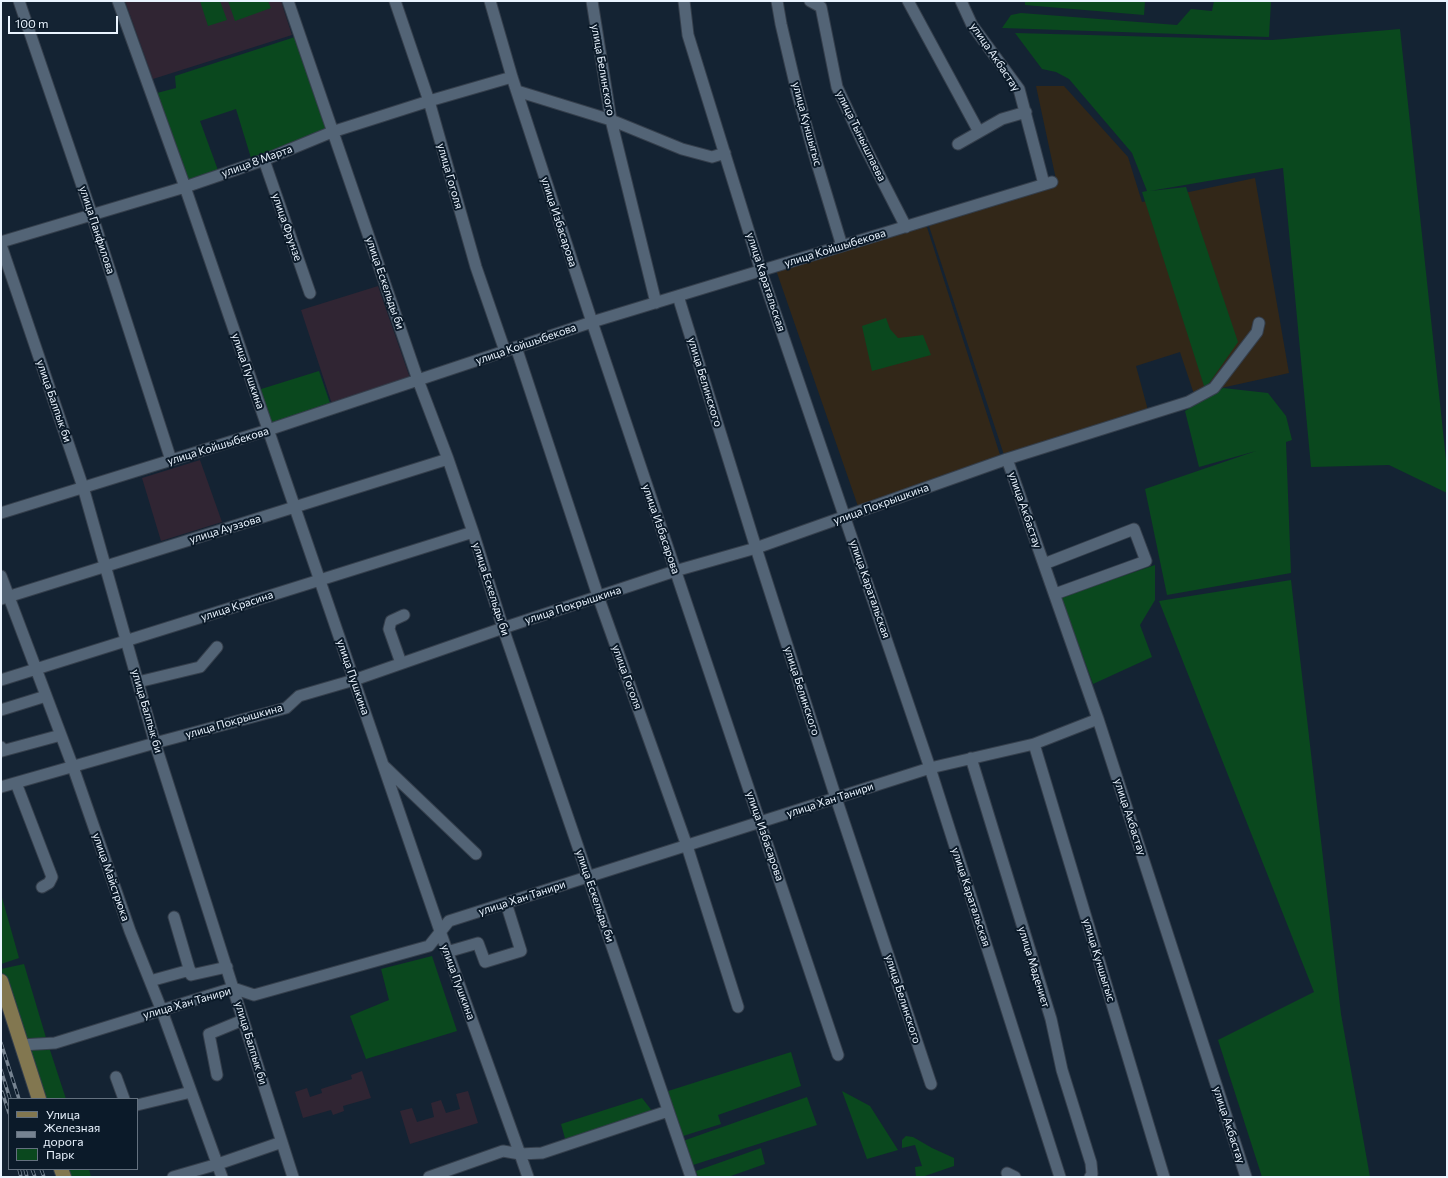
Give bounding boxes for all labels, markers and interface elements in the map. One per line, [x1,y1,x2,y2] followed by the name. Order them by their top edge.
[10,8,120,34] scale bar
[15,16,49,30] text: 100 m
[967,20,1023,94] street label: улица Акбастау
[588,23,618,117] street label: улица Белинского
[789,81,825,167] street label: улица Куншыгыс
[833,89,889,183] street label: улица Тынышпаева
[220,142,294,180] street label: улица 8 Марта
[434,142,466,210] street label: улица Гоголя
[538,175,580,269] street label: улица Избасарова
[77,184,117,276] street label: улица Панфилова
[269,191,305,263] street label: улица Фрунзе
[783,226,887,270] street label: улица Койшыбекова
[744,231,788,333] street label: улица Каратальская
[363,235,407,331] street label: улица Ескельды би
[474,321,578,367] street label: улица Койшыбекова
[229,331,267,411] street label: улица Пушкина
[685,336,725,428] street label: улица Белинского
[34,358,74,444] street label: улица Балпык би
[166,424,270,468] street label: улица Койшыбекова
[1006,470,1044,550] street label: улица Акбастау
[831,481,931,527] street label: улица Покрышкина
[639,482,683,576] street label: улица Избасарова
[188,512,262,546] street label: улица Ауэзова
[847,538,893,640] street label: улица Каратальская
[470,541,512,637] street label: улица Ескельды би
[523,583,623,627] street label: улица Покрышкина
[199,588,275,624] street label: улица Красина
[334,637,372,717] street label: улица Пушкина
[609,643,645,711] street label: улица Гоголя
[781,645,823,737] street label: улица Белинского
[129,668,165,754] street label: улица Балпык би
[184,701,284,741] street label: улица Покрышкина
[1111,777,1149,857] street label: улица Акбастау
[785,780,875,820] street label: улица Хан Танири
[743,789,787,883] street label: улица Избасарова
[90,831,132,923] street label: улица Майстрюка
[949,846,993,948] street label: улица Каратальская
[573,848,617,944] street label: улица Ескельды би
[477,878,567,918] street label: улица Хан Танири
[1080,917,1118,1003] street label: улица Куншыгыс
[1015,925,1053,1009] street label: улица Мадениет
[438,942,478,1022] street label: улица Пушкина
[882,953,924,1045] street label: улица Белинского
[142,984,232,1022] street label: улица Хан Танири
[232,1000,270,1086] street label: улица Балпык би
[1210,1085,1248,1165] street label: улица Акбастау
[8,1098,138,1170] legend
[46,1107,80,1121] text: Улица
[44,1120,100,1148] text: Железная дорога
[46,1147,75,1161] text: Парк

